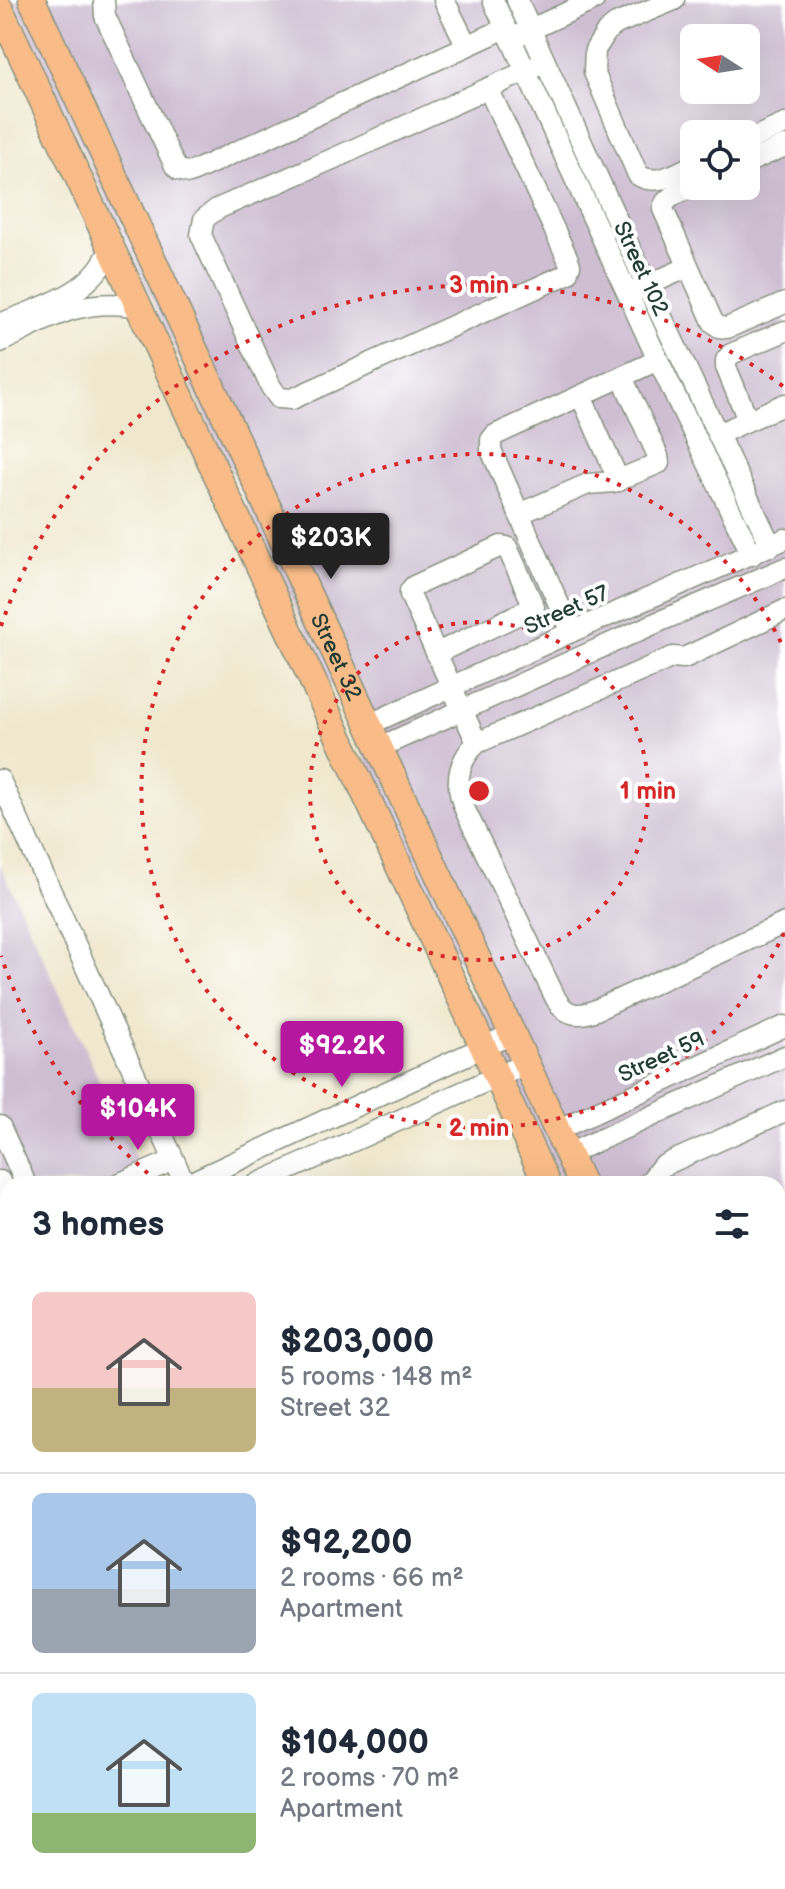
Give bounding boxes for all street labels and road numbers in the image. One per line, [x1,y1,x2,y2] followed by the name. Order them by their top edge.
[607,217,674,320] street label: Street 102
[520,580,613,641] street label: Street 57
[304,609,367,705] street label: Street 32
[614,1026,709,1089] street label: Street 59

